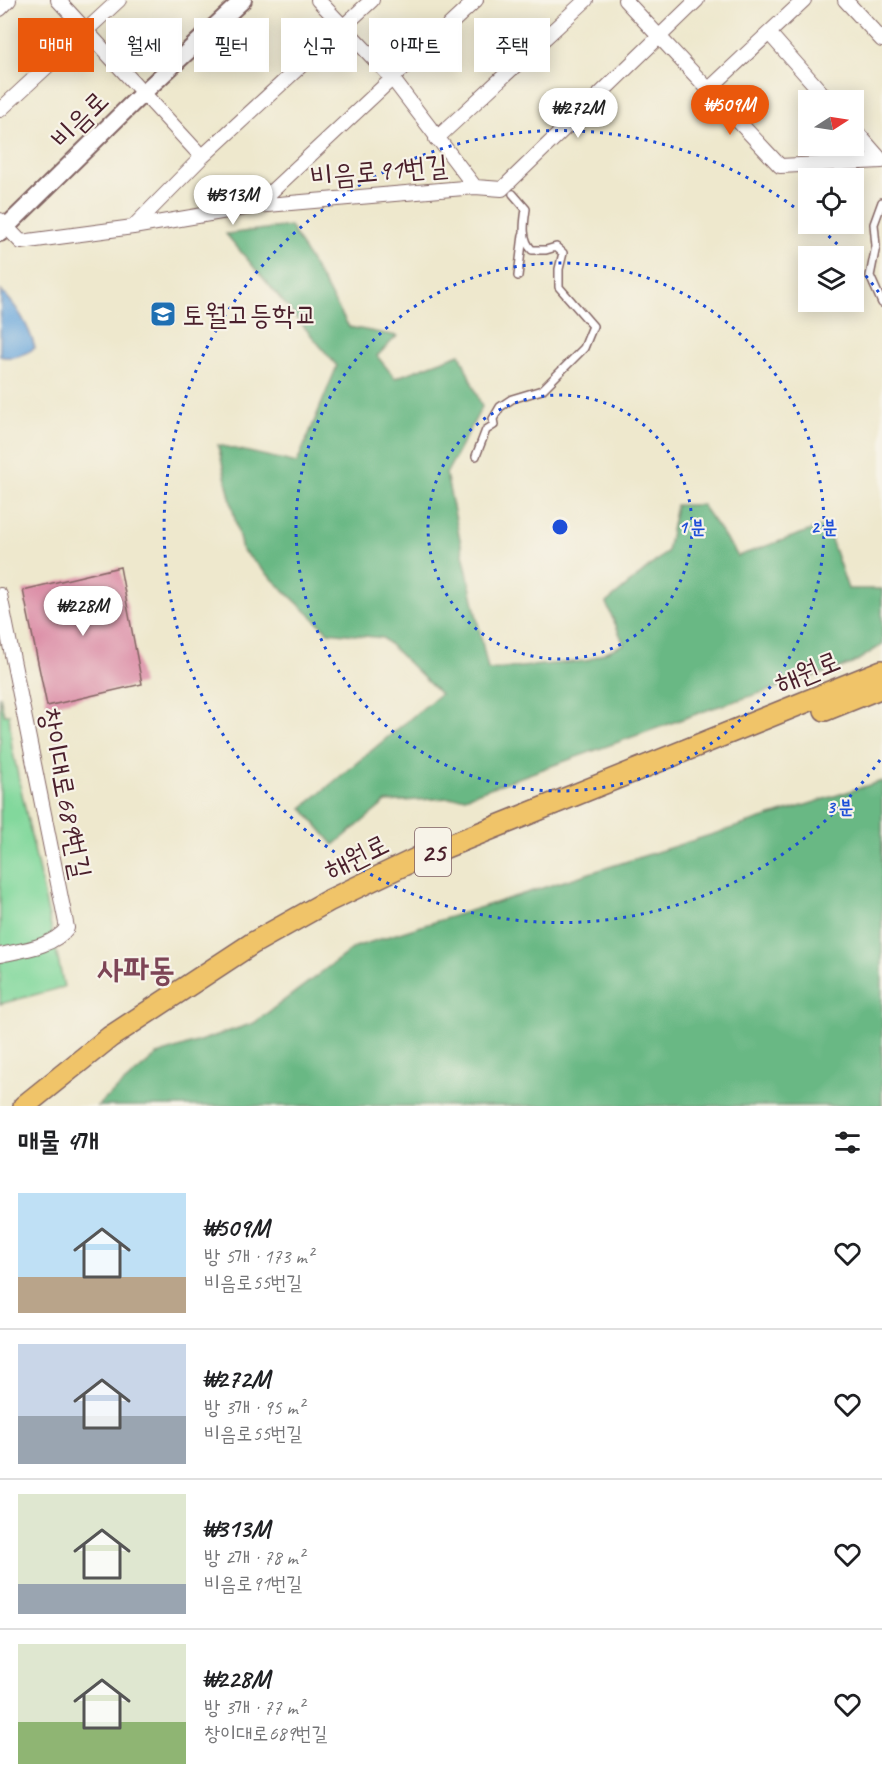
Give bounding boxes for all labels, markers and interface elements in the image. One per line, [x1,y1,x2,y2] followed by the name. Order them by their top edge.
[18,18,94,72] chip: 매매
[106,18,182,72] chip: 월세
[194,18,269,72] chip: 필터
[281,18,357,72] chip: 신규
[369,18,462,72] chip: 아파트
[474,18,550,72] chip: 주택
[43,83,116,156] street label: 비음로
[688,85,772,136] pin: ₩509M
[536,88,620,139] pin: ₩272M
[798,90,864,156] north arrow
[798,90,864,312] map controls
[705,92,755,117] text: ₩509M
[553,95,603,120] text: ₩272M
[309,147,449,194] street label: 비음로91번길
[798,168,864,234] button: locate
[191,175,275,226] pin: ₩313M
[208,182,258,207] text: ₩313M
[798,246,864,312] button: layers
[182,297,317,332] place label: 토월고등학교
[148,299,178,329] school or university icon: 토월고등학교
[679,516,705,538] text: 1 분
[811,516,837,538] text: 2 분
[550,517,570,537] centre of rings
[41,586,125,637] pin: ₩228M
[58,593,108,618] text: ₩228M
[769,643,845,700] street label: 해원로
[32,705,99,881] street label: 창이대로689번길
[827,796,853,818] text: 3 분
[318,826,394,887] street label: 해원로
[415,828,451,876] road number: 25
[96,949,175,990] district label: 사파동
[18,1125,99,1158] text: 매물 4개
[831,1126,864,1159] icon: filters
[204,1211,269,1244] text: ₩509M
[66,1217,138,1289] icon: home
[831,1237,864,1270] icon: heart
[204,1244,313,1269] text: 방 5개 · 173 m²
[204,1270,302,1295] text: 비음로55번길
[204,1362,270,1395] text: ₩272M
[66,1368,138,1440] icon: home
[831,1388,864,1421] icon: heart
[204,1395,304,1420] text: 방 3개 · 95 m²
[204,1421,302,1446] text: 비음로55번길
[204,1512,270,1545] text: ₩313M
[66,1518,138,1590] icon: home
[831,1538,864,1571] icon: heart
[204,1545,304,1570] text: 방 2개 · 78 m²
[204,1571,302,1596] text: 비음로91번길
[204,1662,270,1695] text: ₩228M
[66,1668,138,1740] icon: home
[831,1688,864,1721] icon: heart
[204,1695,304,1720] text: 방 3개 · 77 m²
[204,1721,328,1746] text: 창이대로689번길

